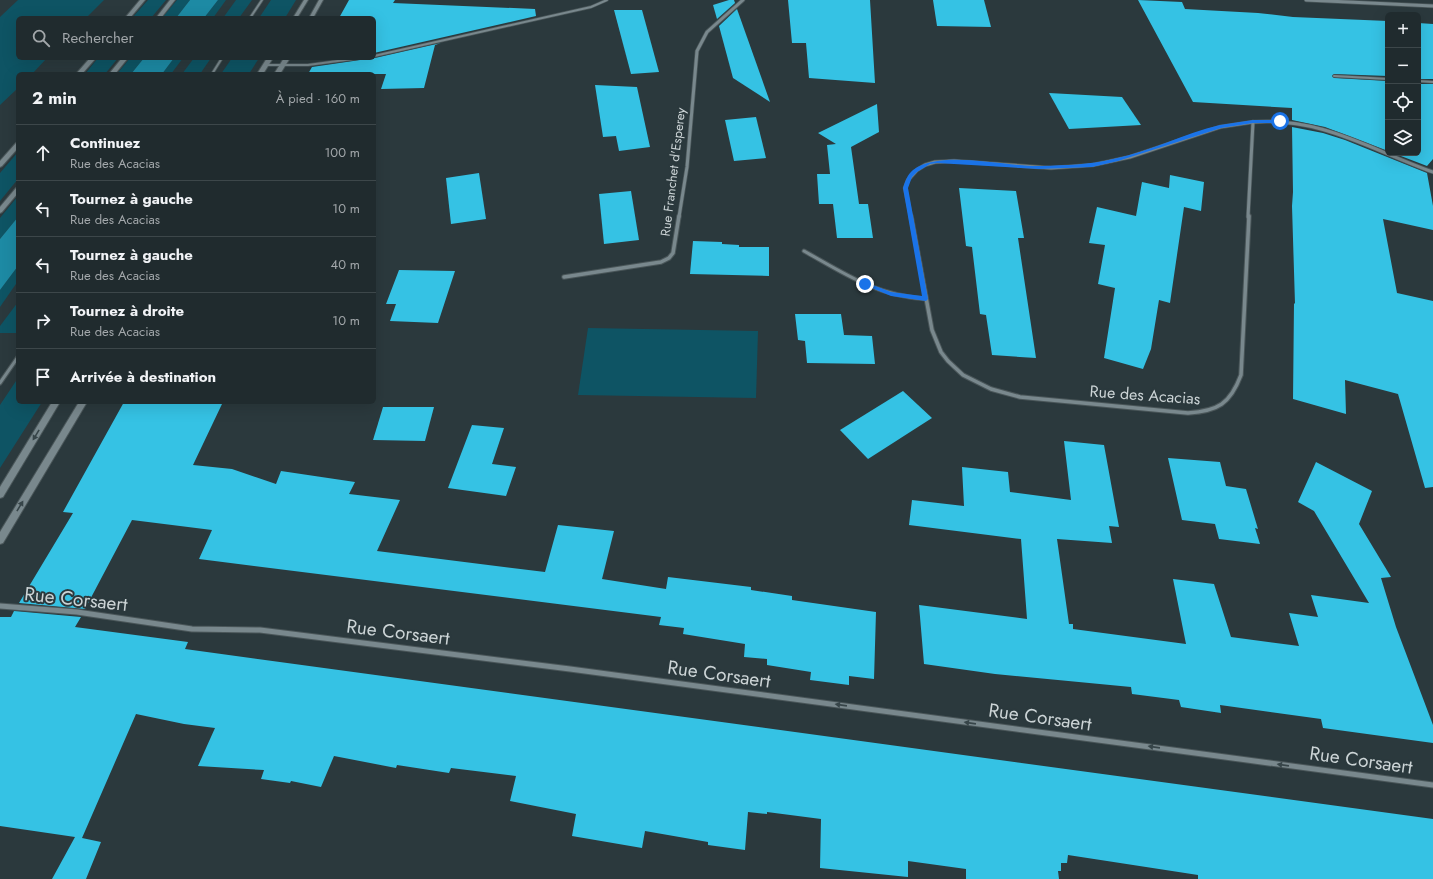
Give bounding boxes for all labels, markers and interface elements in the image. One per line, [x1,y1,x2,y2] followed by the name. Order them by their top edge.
[1385,12,1421,156] map controls
[1385,12,1421,48] button: +
[16,16,376,60] search box
[30,27,52,49] icon: search
[62,27,134,49] text: Rechercher
[1385,48,1421,84] button: −
[1385,84,1421,120] button: locate
[32,86,77,110] text: 2 min
[276,89,360,108] text: À pied · 160 m
[656,106,690,237] street label: Rue Franchet d'Esperey
[1271,112,1289,130] route start
[1385,120,1421,156] button: layers
[70,132,140,154] text: Continuez
[32,142,54,164] icon: ahead
[325,143,360,162] text: 100 m
[70,154,160,173] text: Rue des Acacias
[70,188,193,210] text: Tournez à gauche
[32,198,54,220] icon: left
[332,199,360,218] text: 10 m
[70,210,160,229] text: Rue des Acacias
[70,244,193,266] text: Tournez à gauche
[32,254,54,276] icon: left
[331,255,360,274] text: 40 m
[70,266,160,285] text: Rue des Acacias
[856,275,874,293] route end
[70,300,184,322] text: Tournez à droite
[32,310,54,332] icon: right
[332,311,360,330] text: 10 m
[70,322,160,341] text: Rue des Acacias
[32,366,54,388] icon: arrive
[70,366,216,388] text: Arrivée à destination
[1089,380,1201,410] street label: Rue des Acacias
[32,430,40,440] one-way arrow
[16,501,24,511] one-way arrow
[23,580,129,618] street label: Rue Corsaert
[345,612,452,652] street label: Rue Corsaert
[666,653,773,695] street label: Rue Corsaert
[987,696,1094,738] street label: Rue Corsaert
[835,702,847,708] one-way arrow
[964,720,976,726] one-way arrow
[1308,739,1415,781] street label: Rue Corsaert
[1148,744,1161,750] one-way arrow
[1277,761,1289,768] one-way arrow

